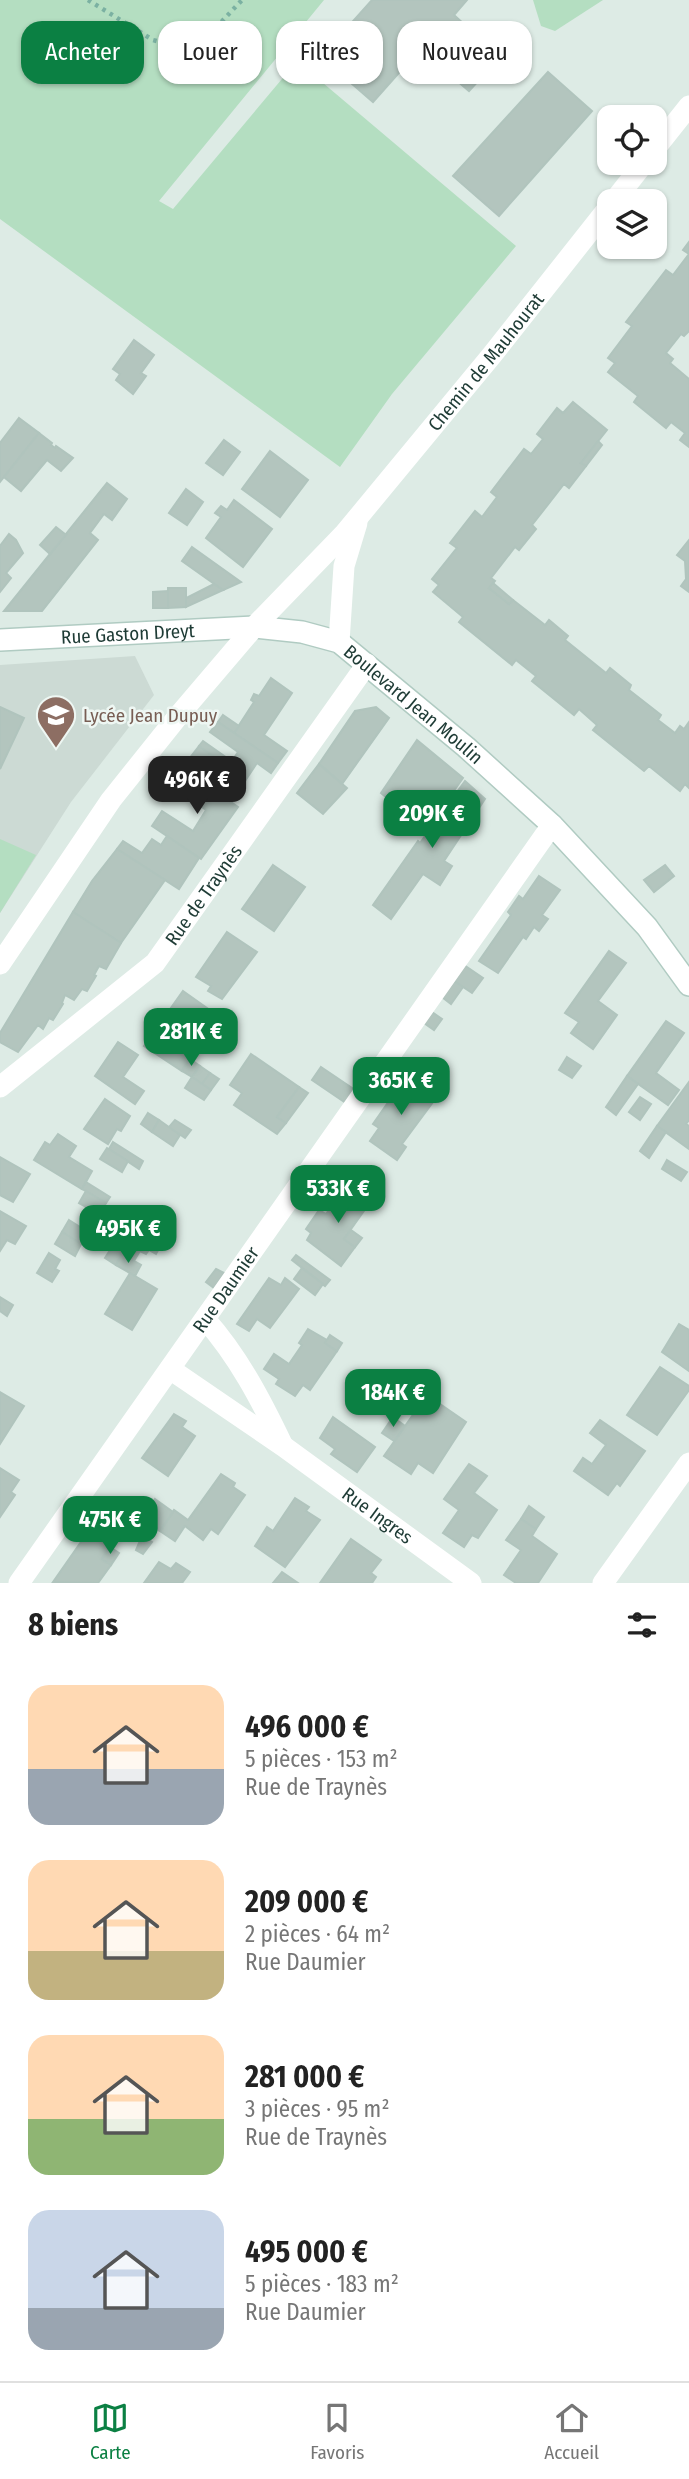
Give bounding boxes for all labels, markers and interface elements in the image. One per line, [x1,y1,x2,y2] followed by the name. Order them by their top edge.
[21,21,144,84] chip: Acheter
[158,21,262,84] chip: Louer
[276,21,383,84] chip: Filtres
[397,21,532,84] chip: Nouveau
[597,105,667,259] map controls
[597,105,667,175] button: locate
[597,189,667,259] button: layers
[423,288,549,436] street label: Chemin de Mauhourat
[60,619,196,649] street label: Rue Gaston Dreyt
[339,640,488,769] street label: Boulevard Jean Moulin
[35,694,77,749] school or university icon: Lycée Jean Dupuy
[83,704,218,727] place label: Lycée Jean Dupuy
[140,756,254,816] pin: 496K €
[164,765,230,793] text: 496K €
[375,790,489,850] pin: 209K €
[399,799,465,827] text: 209K €
[160,841,247,950] street label: Rue de Traynès
[134,1009,248,1068] pin: 281K €
[160,1017,222,1045] text: 281K €
[344,1058,458,1117] pin: 365K €
[369,1066,433,1094] text: 365K €
[281,1166,395,1225] pin: 533K €
[306,1174,370,1202] text: 533K €
[71,1206,185,1265] pin: 495K €
[95,1214,161,1242] text: 495K €
[188,1242,264,1337] street label: Rue Daumier
[336,1370,450,1429] pin: 184K €
[361,1378,425,1406] text: 184K €
[338,1482,417,1549] street label: Rue Ingres
[53,1496,167,1556] pin: 475K €
[79,1505,141,1533] text: 475K €
[623,1606,661,1644] icon: filters
[28,1607,118,1643] text: 8 biens
[245,1709,369,1745] text: 496 000 €
[84,1713,168,1797] icon: home
[245,1745,398,1773] text: 5 pièces · 153 m²
[245,1773,387,1801] text: Rue de Traynès
[245,1884,368,1920] text: 209 000 €
[84,1888,168,1972] icon: home
[245,1920,390,1948] text: 2 pièces · 64 m²
[245,1948,366,1976] text: Rue Daumier
[245,2059,364,2095] text: 281 000 €
[84,2063,168,2147] icon: home
[245,2095,390,2123] text: 3 pièces · 95 m²
[245,2123,387,2151] text: Rue de Traynès
[245,2234,368,2270] text: 495 000 €
[84,2238,168,2322] icon: home
[245,2270,399,2298] text: 5 pièces · 183 m²
[245,2298,366,2326] text: Rue Daumier
[90,2399,131,2464] tab: Carte
[310,2399,364,2464] tab: Favoris
[544,2399,599,2464] tab: Accueil

